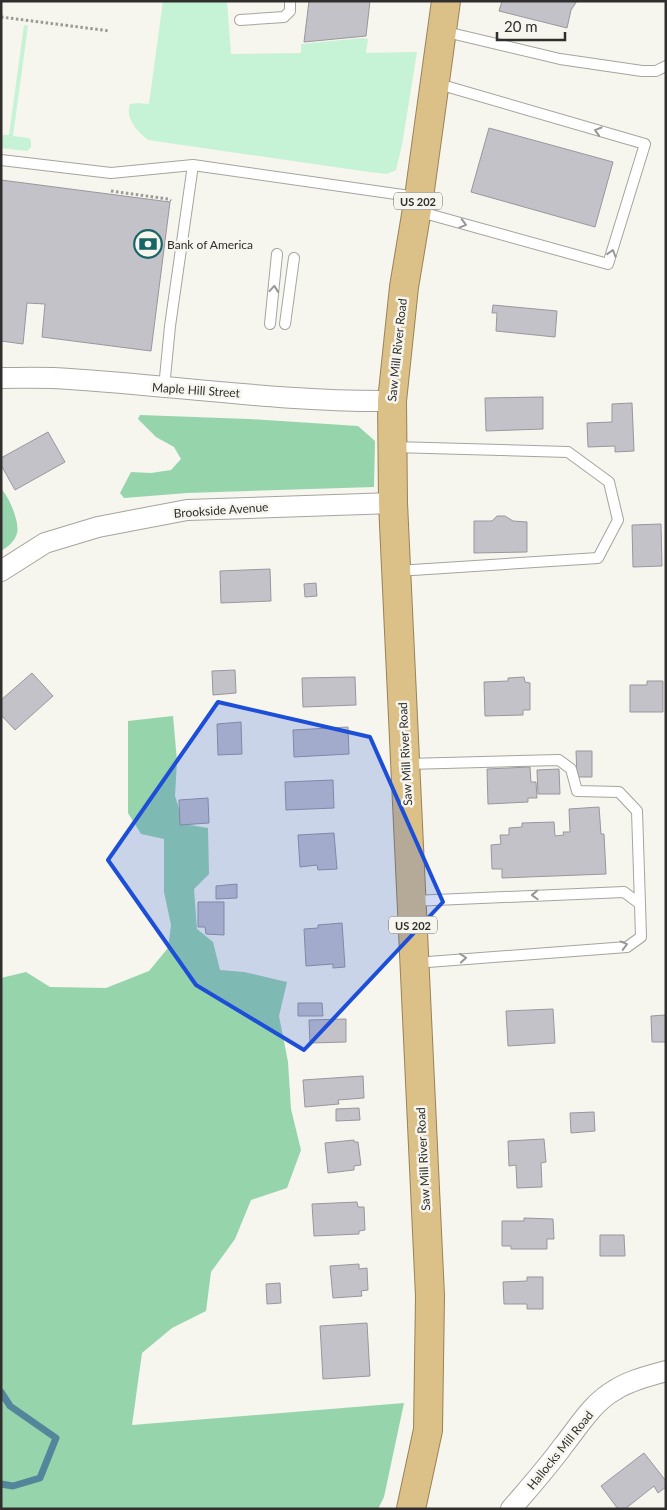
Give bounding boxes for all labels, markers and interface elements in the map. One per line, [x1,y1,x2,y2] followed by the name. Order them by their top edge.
[497,10,564,42] scale bar
[504,17,538,35] text: 20 m
[595,126,603,136] one-way arrow
[394,192,442,210] road number: US 202
[459,218,468,229] one-way arrow
[133,229,163,259] bank icon: Bank of America
[167,237,253,252] place label: Bank of America
[606,249,616,258] one-way arrow
[268,285,279,293] one-way arrow
[384,298,410,402] street label: Saw Mill River Road
[151,379,241,401] street label: Maple Hill Street
[173,499,269,521] street label: Brookside Avenue
[395,702,415,806] street label: Saw Mill River Road
[530,890,538,901] one-way arrow
[389,916,437,934] road number: US 202
[619,941,628,951] one-way arrow
[459,953,467,964] one-way arrow
[413,1107,433,1211] street label: Saw Mill River Road
[524,1408,596,1492] street label: Hallocks Mill Road

